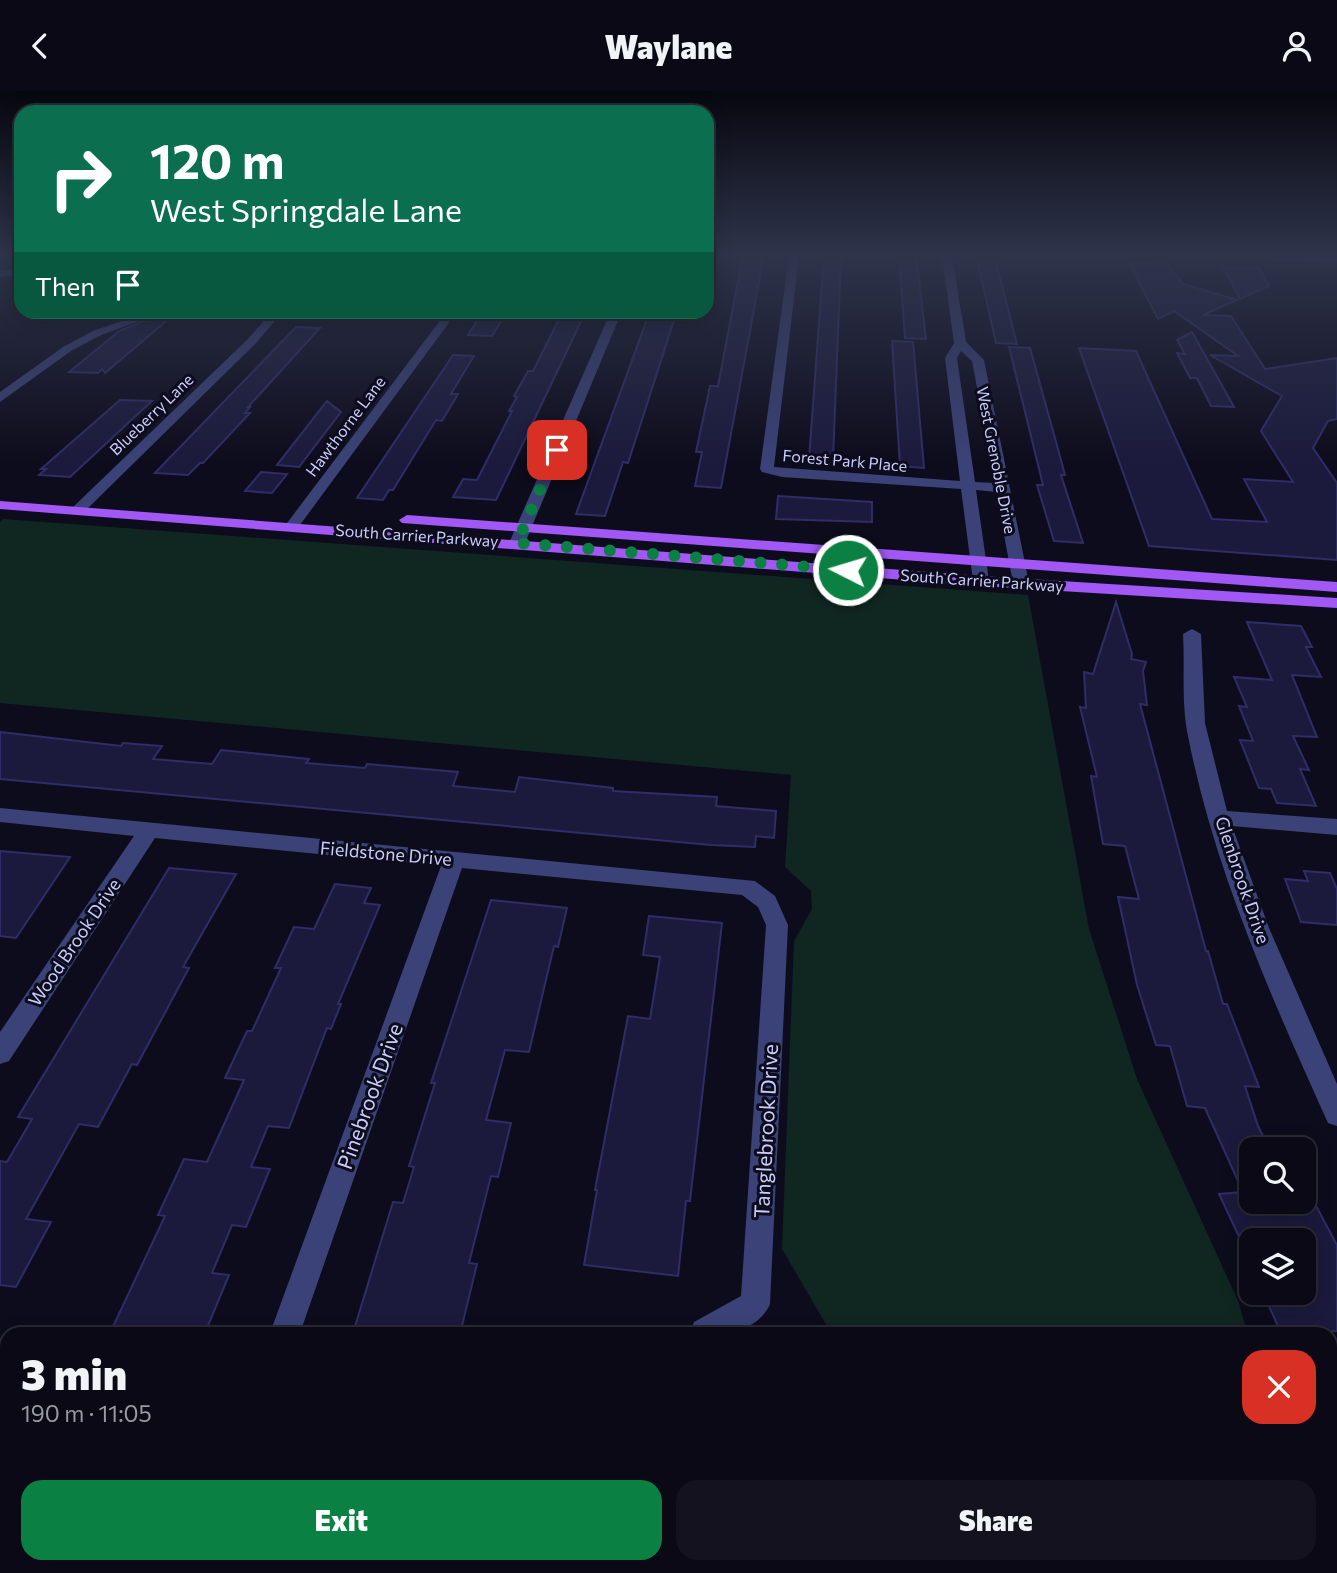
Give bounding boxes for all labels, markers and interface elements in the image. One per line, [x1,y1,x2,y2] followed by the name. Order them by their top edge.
[605,26,732,66] text: Waylane
[21,27,59,65] icon: back
[1278,27,1316,65] icon: person
[150,129,284,189] text: 120 m
[35,133,126,224] icon: right
[150,189,462,229] text: West Springdale Lane
[109,266,147,304] icon: arrive
[35,270,95,301] text: Then
[105,369,197,459] street label: Blueberry Lane
[301,372,389,480] street label: Hawthorne Lane
[973,385,1021,535] street label: West Grenoble Drive
[527,420,587,480] pin
[538,431,576,469] icon: arrive
[782,445,908,475] street label: Forest Park Place
[335,520,499,550] street label: South Carrier Parkway
[811,533,885,607] position arrow
[900,565,1064,595] street label: South Carrier Parkway
[1211,813,1275,947] street label: Glenbrook Drive
[319,836,453,870] street label: Fieldstone Drive
[23,874,125,1010] street label: Wood Brook Drive
[331,1020,407,1172] street label: Pinebrook Drive
[748,1043,782,1219] street label: Tanglebrook Drive
[1239,1137,1316,1305] map controls
[1239,1137,1316,1214] button: search
[1239,1228,1316,1305] button: layers
[21,1347,127,1399] text: 3 min
[1242,1350,1316,1424] button: close
[21,1399,152,1427] text: 190 m · 11:05
[21,1480,662,1560] button: Exit
[676,1480,1316,1560] button: Share

